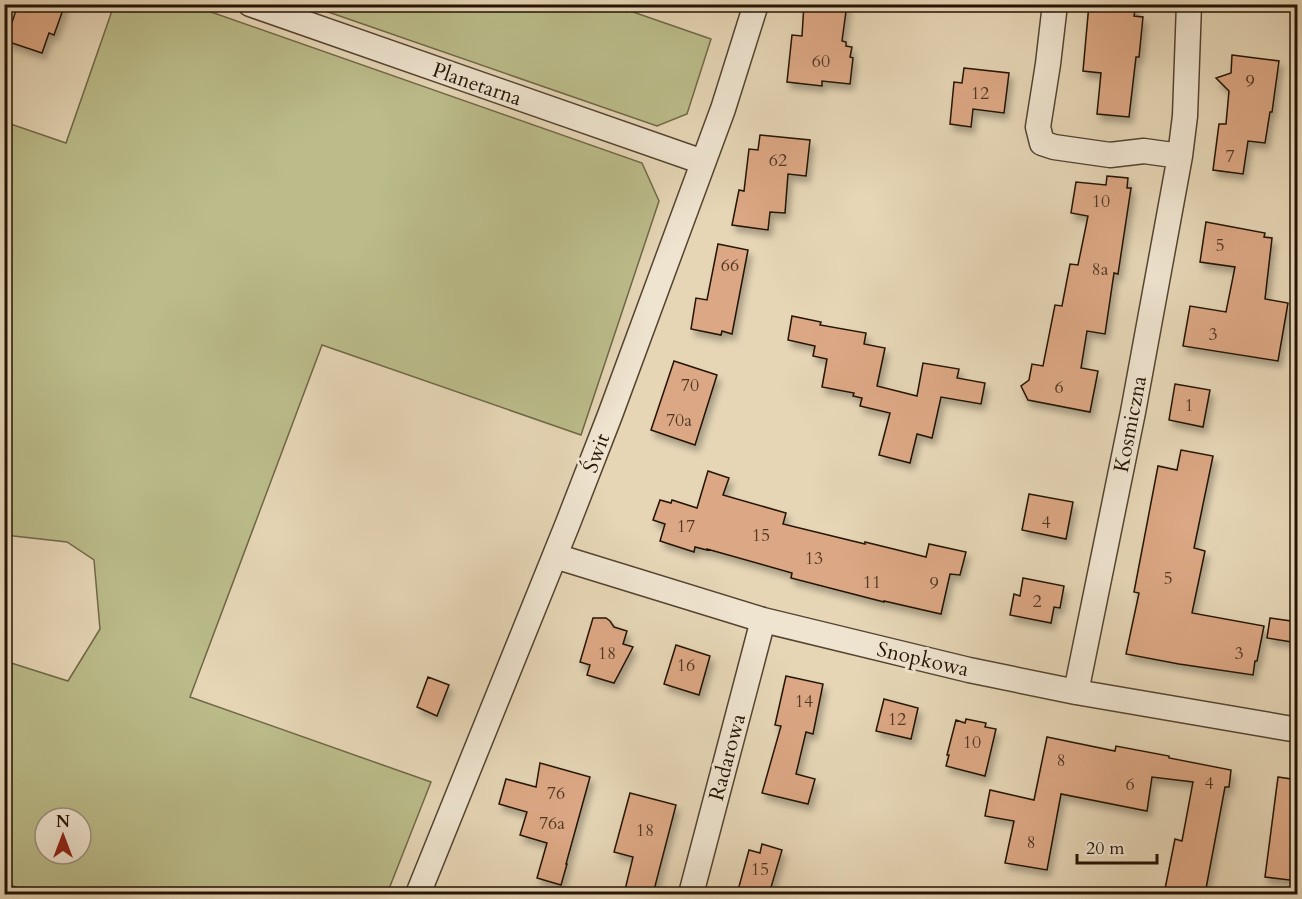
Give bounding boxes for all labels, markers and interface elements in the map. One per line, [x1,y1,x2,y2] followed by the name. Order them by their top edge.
[812,49,830,74] house number: 60
[428,56,525,113] street label: Planetarna
[1245,69,1255,94] house number: 9
[971,81,989,106] house number: 12
[1225,144,1235,169] house number: 7
[769,148,787,173] house number: 62
[1092,189,1110,214] house number: 10
[1215,233,1225,258] house number: 5
[721,253,739,278] house number: 66
[1092,257,1109,282] house number: 8a
[1208,322,1218,347] house number: 3
[681,373,699,398] house number: 70
[1107,373,1154,475] street label: Kosmiczna
[1054,375,1064,400] house number: 6
[1184,393,1194,418] house number: 1
[666,408,692,433] house number: 70a
[575,429,617,477] street label: Świt
[1041,510,1051,535] house number: 4
[677,514,695,539] house number: 17
[752,523,770,548] house number: 15
[805,546,823,571] house number: 13
[1163,566,1173,591] house number: 5
[863,570,881,595] house number: 11
[929,571,939,596] house number: 9
[1032,589,1042,614] house number: 2
[874,635,972,684] street label: Snopkowa
[598,641,616,666] house number: 18
[1234,641,1244,666] house number: 3
[677,653,695,678] house number: 16
[795,689,813,714] house number: 14
[888,707,906,732] house number: 12
[702,710,753,804] street label: Radarowa
[963,730,981,755] house number: 10
[1056,748,1066,773] house number: 8
[1204,771,1214,796] house number: 4
[1125,772,1135,797] house number: 6
[547,781,565,806] house number: 76
[33,806,93,866] north arrow
[56,811,70,833] text: N
[539,811,565,836] house number: 76a
[636,818,654,843] house number: 18
[1077,827,1156,865] scale bar
[1026,830,1036,855] house number: 8
[1086,836,1125,861] text: 20 m
[751,857,769,882] house number: 15

